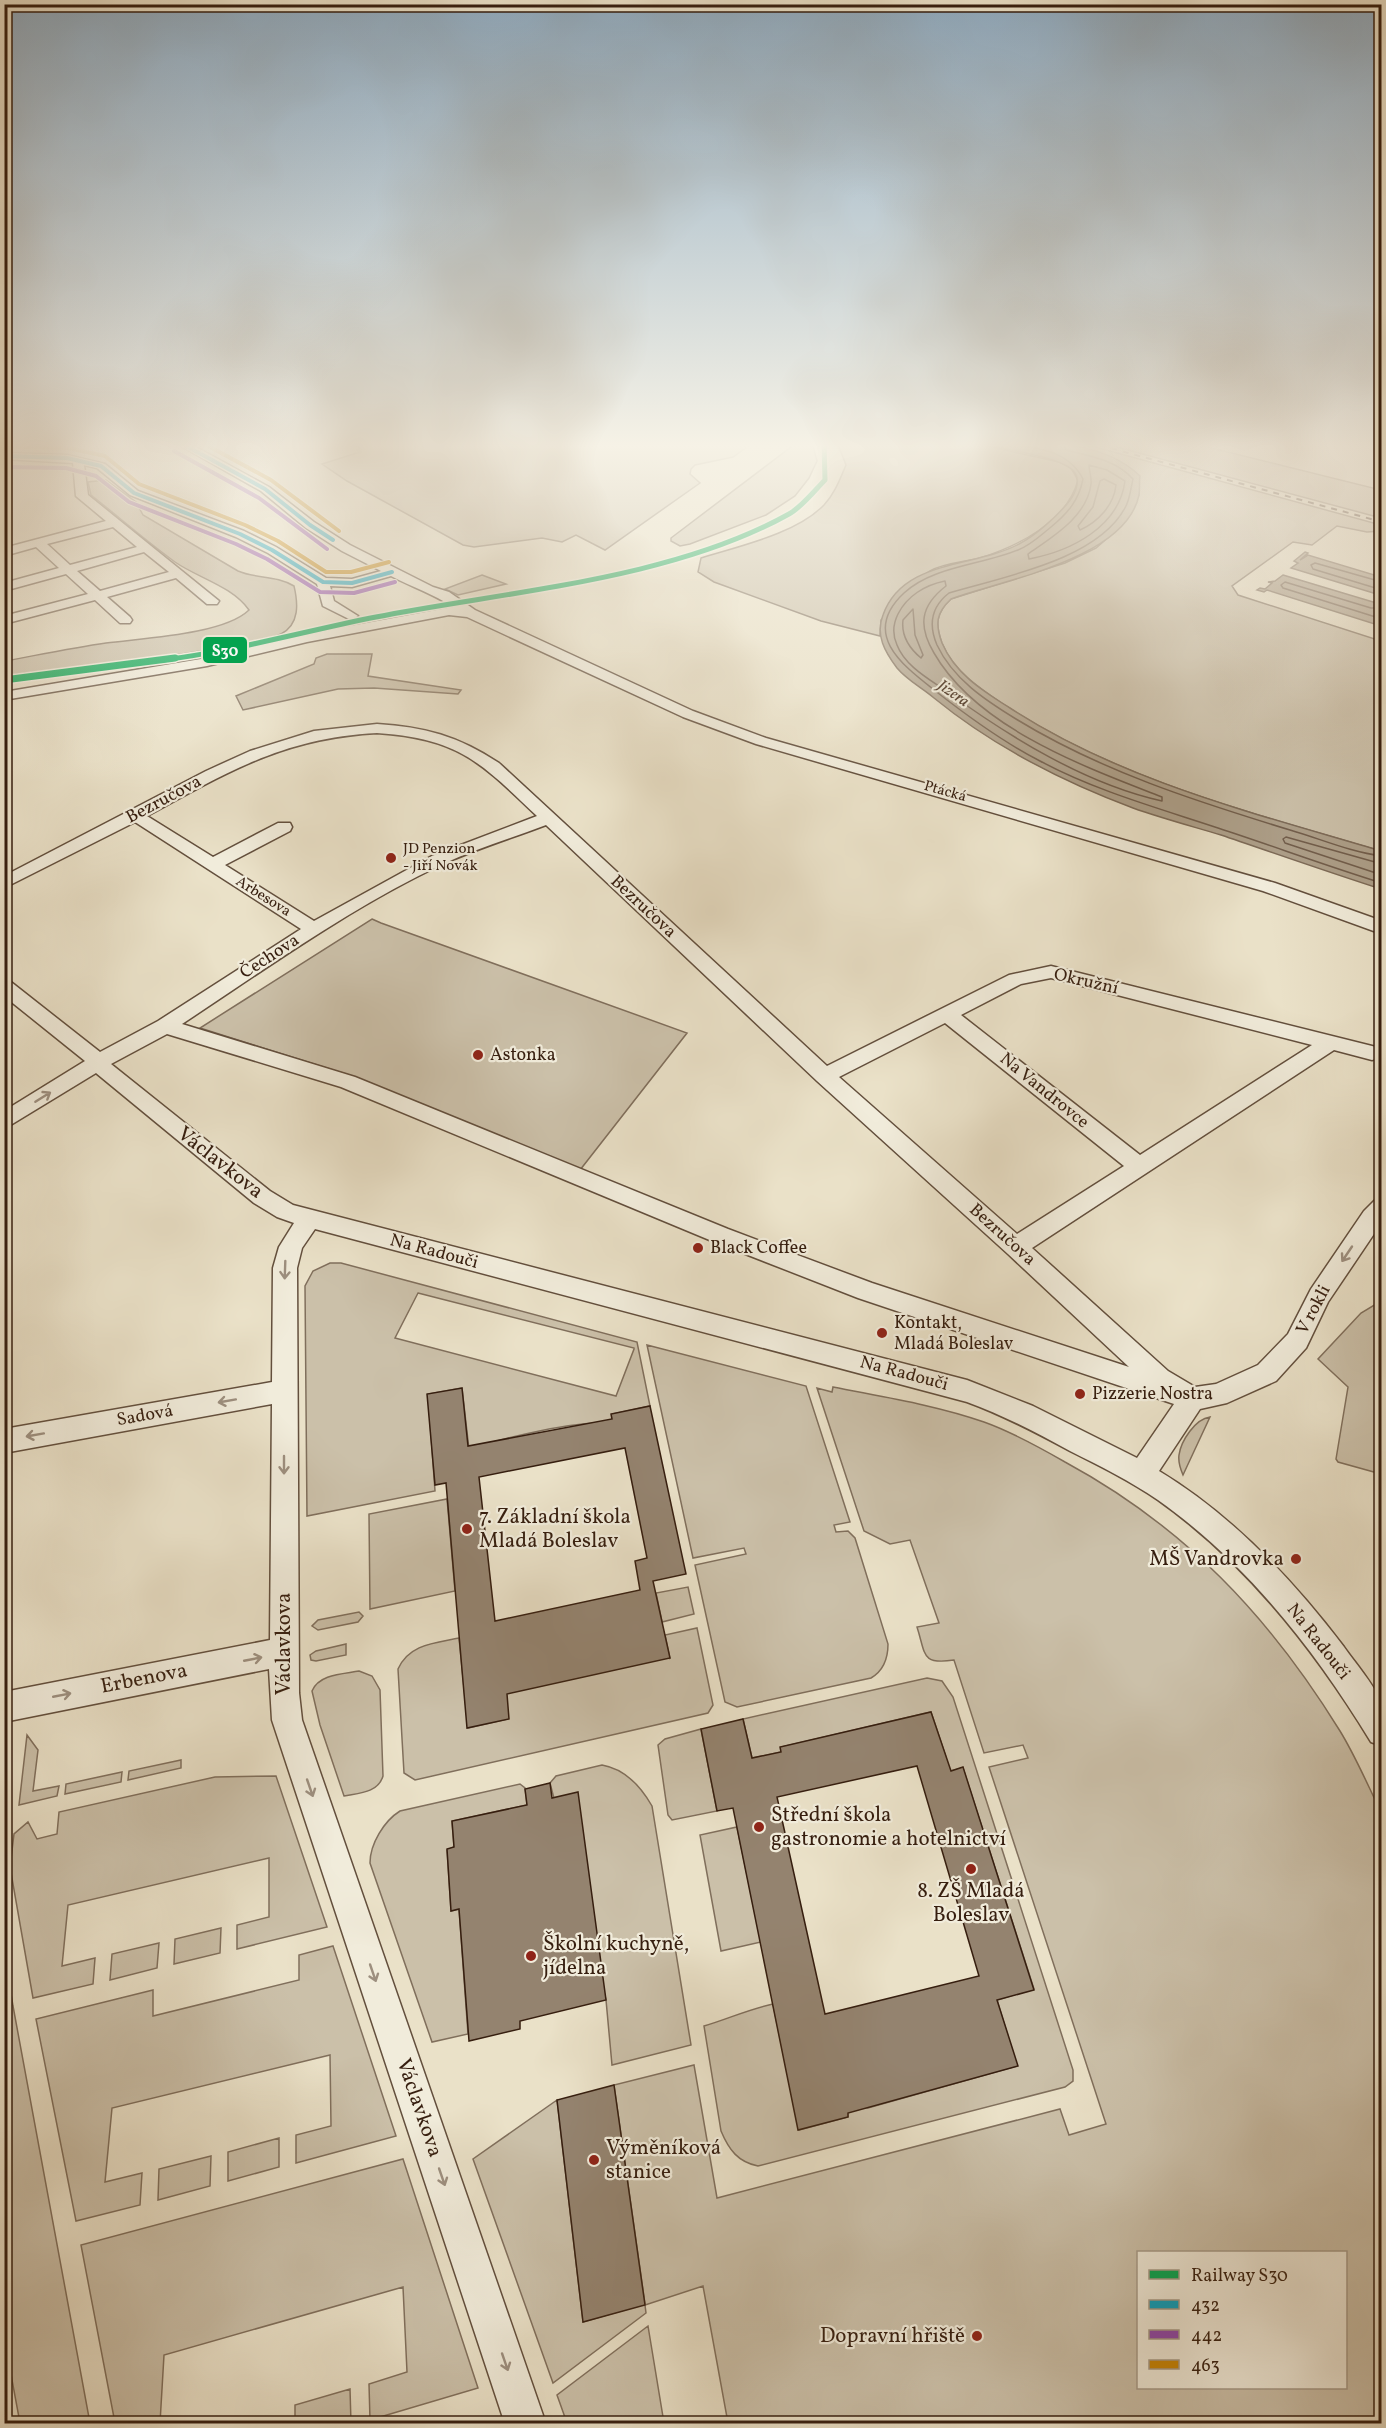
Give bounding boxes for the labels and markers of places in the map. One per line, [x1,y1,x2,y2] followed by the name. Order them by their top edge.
[403,839,478,877] place label: JD Penzion - Jiří Novák
[384,851,398,865] marker: JD Penzion - Jiří Novák
[490,1043,556,1068] place label: Astonka
[471,1048,485,1062] marker: Astonka
[710,1236,807,1261] place label: Black Coffee
[691,1241,705,1255] marker: Black Coffee
[894,1311,1014,1357] place label: Kontakt, Mladá Boleslav
[875,1326,889,1340] marker: Kontakt, Mladá Boleslav
[1092,1382,1213,1407] place label: Pizzerie Nostra
[1073,1387,1087,1401] marker: Pizzerie Nostra
[479,1503,631,1556] place label: 7. Základní škola Mladá Boleslav
[460,1522,474,1536] marker: 7. Základní škola Mladá Boleslav
[1149,1545,1284,1574] place label: MŠ Vandrovka
[1289,1552,1303,1566] marker: MŠ Vandrovka
[771,1801,1007,1854] place label: Střední škola gastronomie a hotelnictví
[752,1820,766,1834] marker: Střední škola gastronomie a hotelnictví
[964,1862,978,1876] marker: 8. ZŠ Mladá Boleslav
[917,1877,1025,1930] place label: 8. ZŠ Mladá Boleslav
[543,1930,689,1983] place label: Školní kuchyně, jídelna
[524,1949,538,1963] marker: Školní kuchyně, jídelna
[606,2134,721,2187] place label: Výměníková stanice
[587,2153,601,2167] marker: Výměníková stanice
[820,2322,965,2351] place label: Dopravní hřiště
[970,2329,984,2343] marker: Dopravní hřiště

